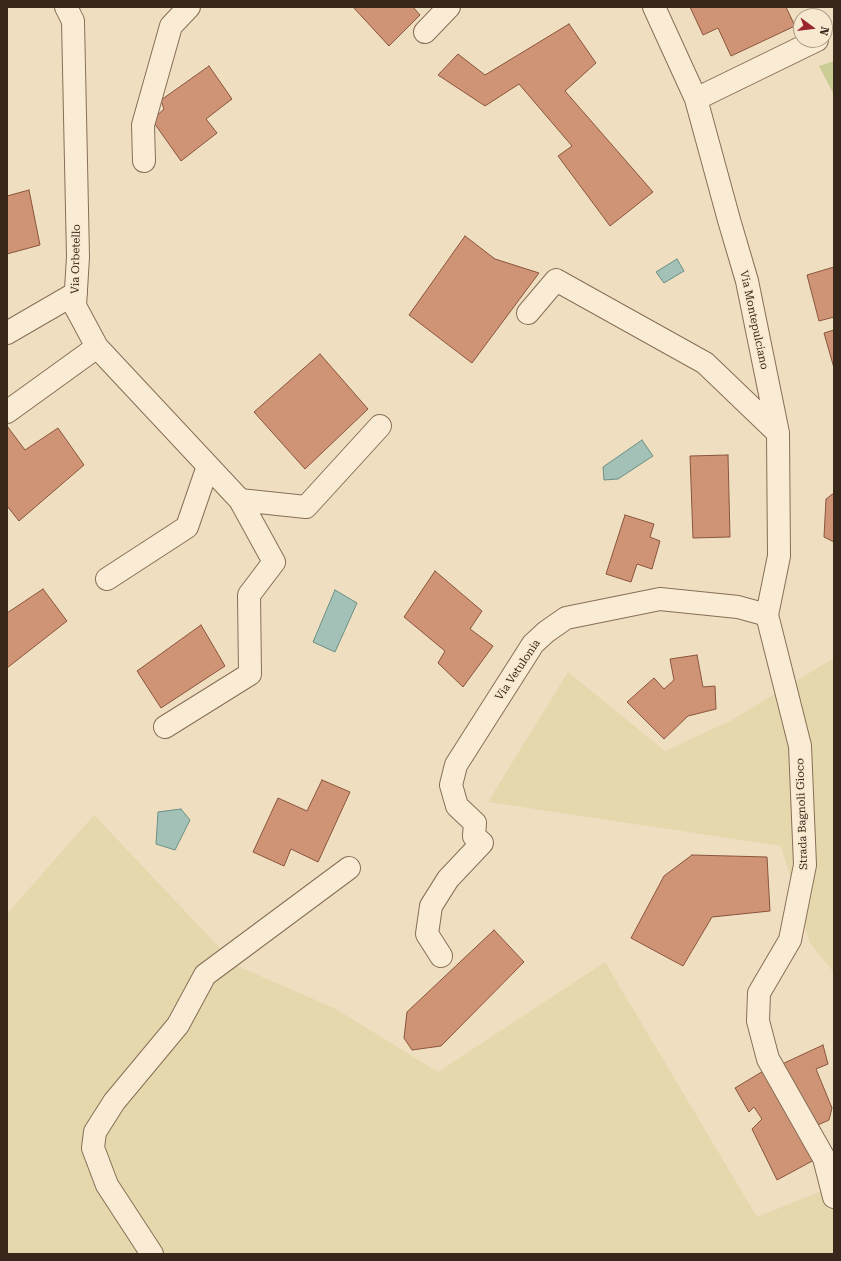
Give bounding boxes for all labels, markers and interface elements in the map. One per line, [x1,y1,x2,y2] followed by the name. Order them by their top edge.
[793,8,833,48] north arrow
[817,25,831,37] text: N
[69,224,83,294] street label: Via Orbetello
[737,269,771,371] street label: Via Montepulciano
[493,637,543,703] street label: Via Vetulonia
[793,758,811,870] street label: Strada Bagnoli Gioco

